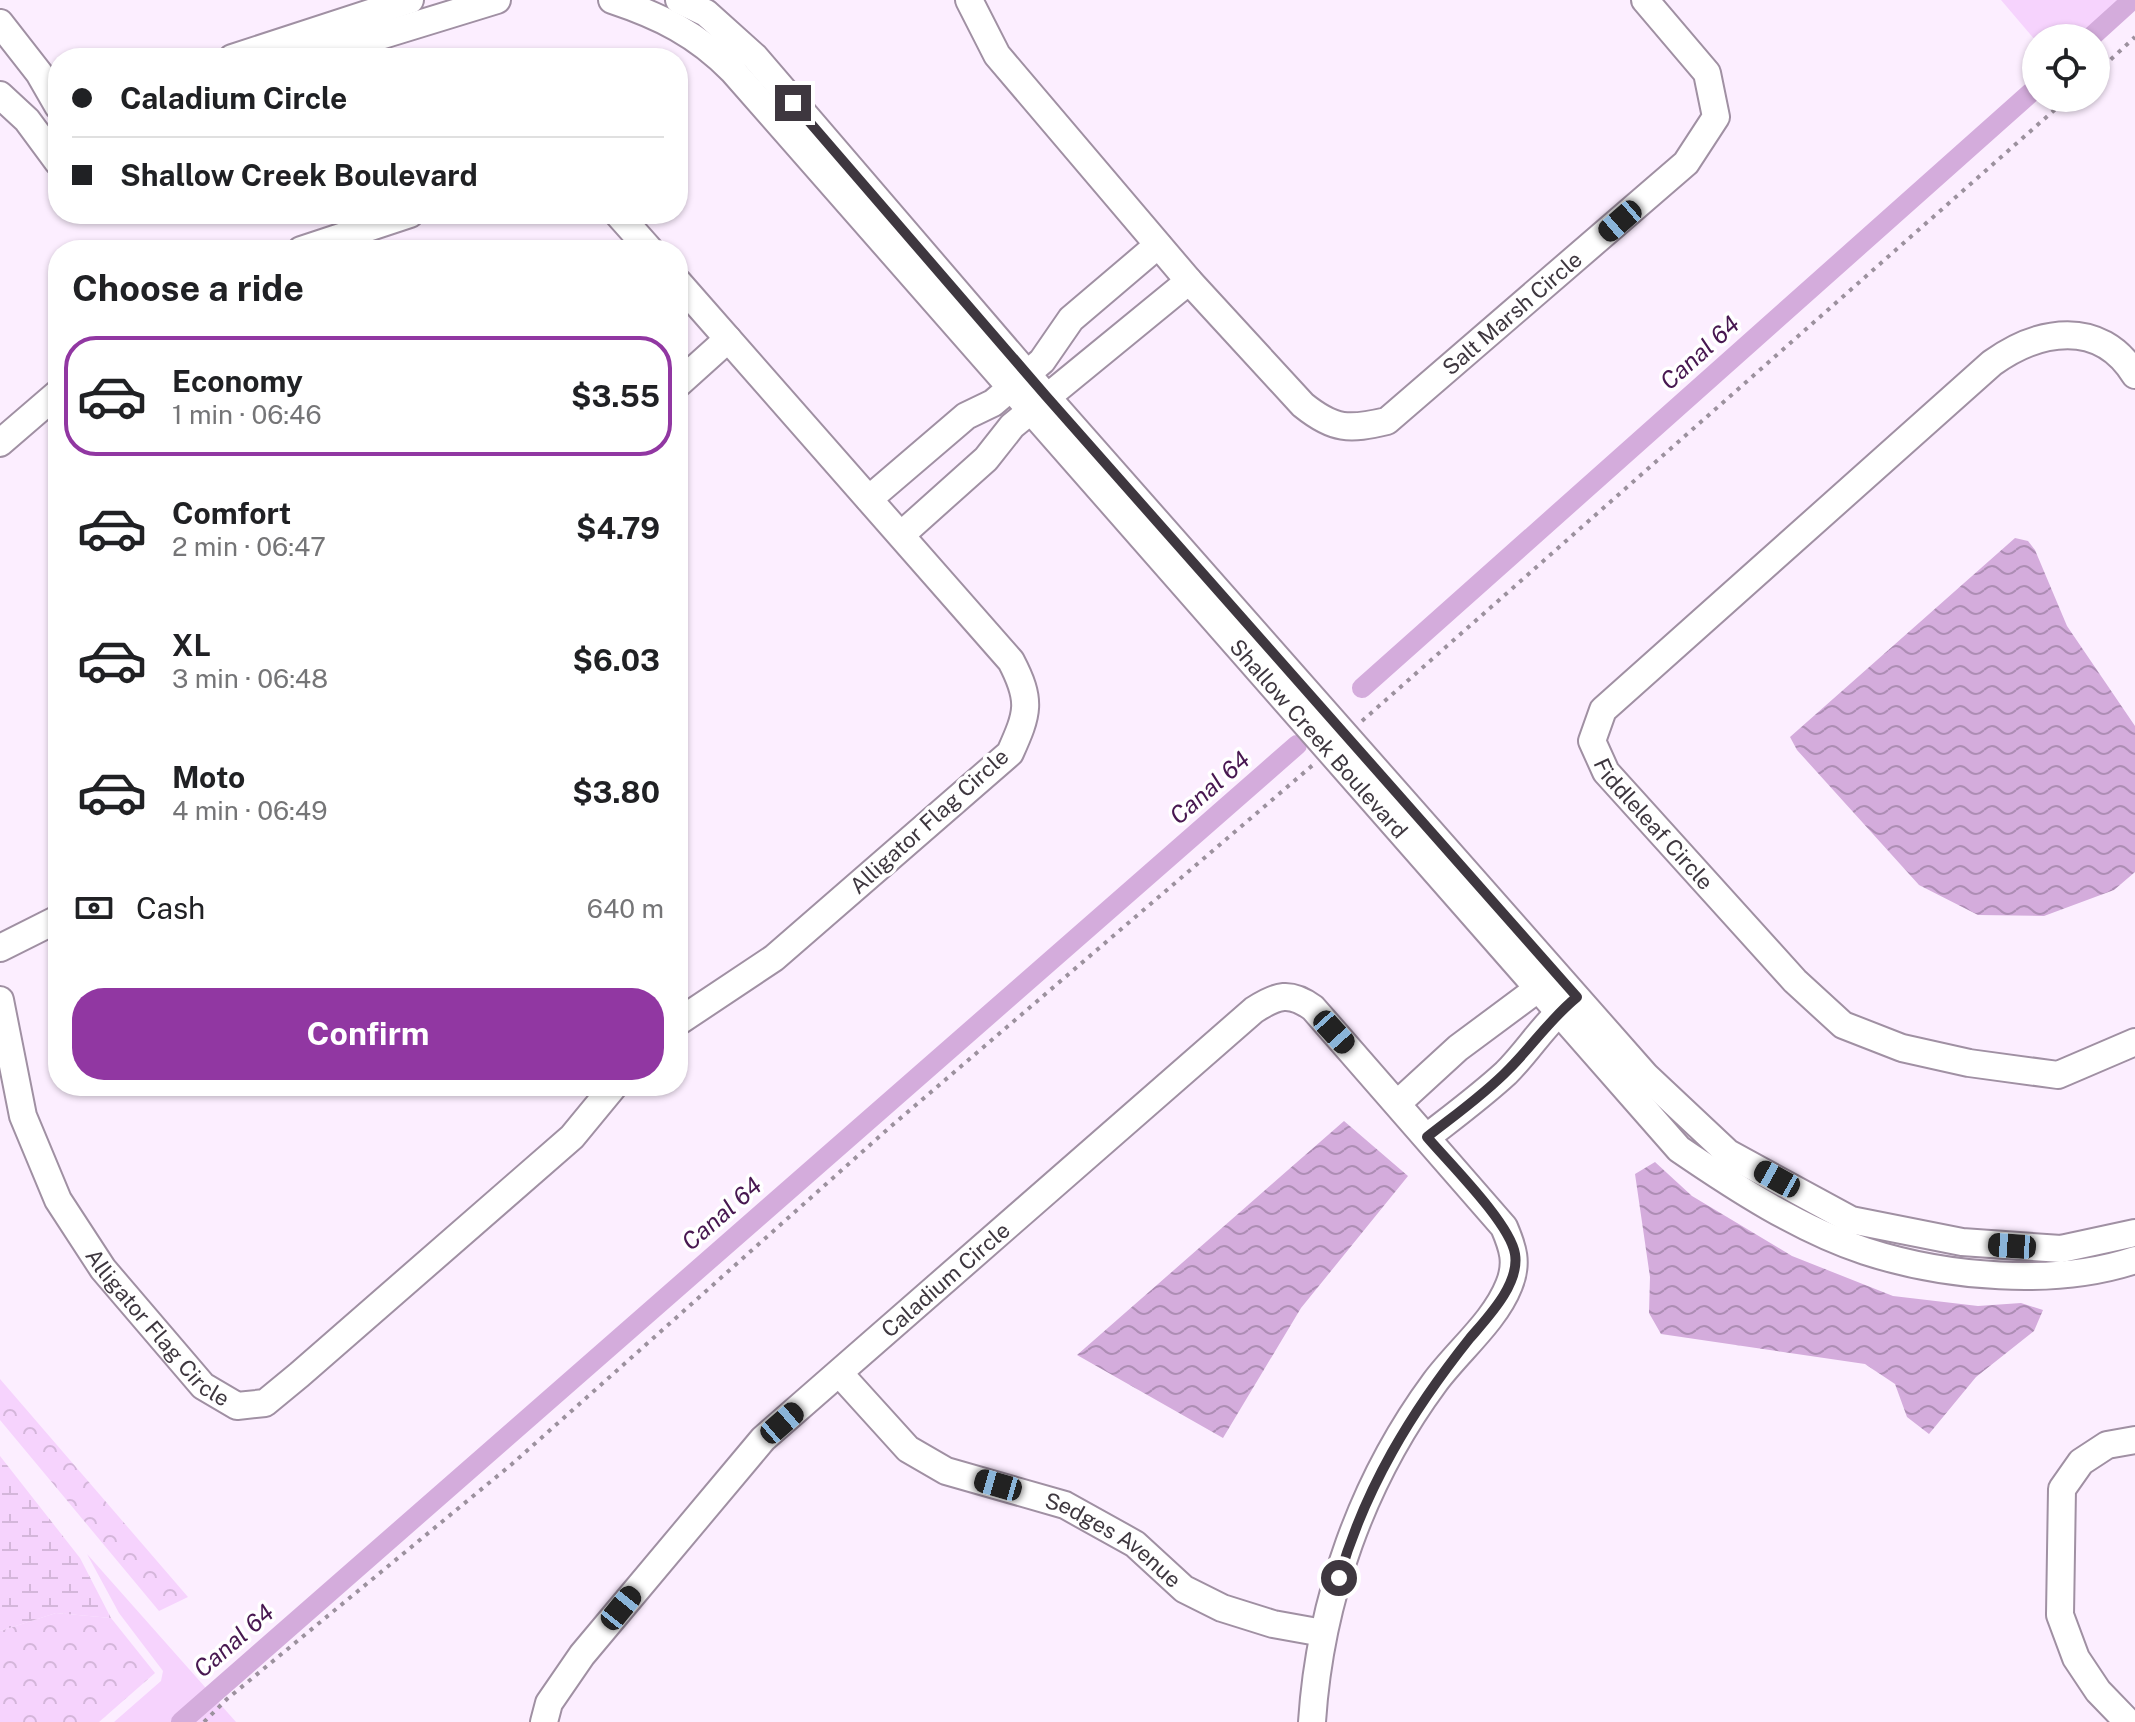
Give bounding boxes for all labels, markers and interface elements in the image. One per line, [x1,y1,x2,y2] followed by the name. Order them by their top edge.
[2022,24,2110,112] map controls
[2022,24,2110,112] button: locate
[120,80,347,116] text: Caladium Circle
[775,85,811,121] route end
[120,157,478,193] text: Shallow Creek Boulevard
[1594,196,1646,246] car
[1437,246,1587,380] street label: Salt Marsh Circle
[72,267,304,309] text: Choose a ride
[1654,310,1745,395] water label: Canal 64
[76,360,148,432] icon: car
[172,363,303,399] text: Economy
[571,378,660,414] text: $3.55
[172,399,322,430] text: 1 min · 06:46
[76,492,148,564] icon: car
[172,495,291,531] text: Comfort
[576,510,660,546] text: $4.79
[172,531,326,562] text: 2 min · 06:47
[76,624,148,696] icon: car
[172,627,211,663] text: XL
[1225,634,1413,843] street label: Shallow Creek Boulevard
[572,642,660,678] text: $6.03
[172,663,328,694] text: 3 min · 06:48
[844,743,1014,899] street label: Alligator Flag Circle
[1164,745,1255,829] water label: Canal 64
[1589,754,1719,895] street label: Fiddleleaf Circle
[76,756,148,828] icon: car
[172,759,245,795] text: Moto
[572,774,660,810] text: $3.80
[172,795,327,826] text: 4 min · 06:49
[72,886,116,930] icon: cash
[136,890,205,926] text: Cash
[587,893,664,924] text: 640 m
[72,988,664,1080] button: Confirm
[1309,1006,1359,1058] car
[1750,1157,1804,1201] car
[676,1171,767,1255] water label: Canal 64
[876,1217,1015,1343] street label: Caladium Circle
[1987,1232,2037,1260] car
[80,1244,234,1412] street label: Alligator Flag Circle
[756,1398,808,1448] car
[972,1467,1024,1503] car
[1042,1487,1187,1593] street label: Sedges Avenue
[1321,1560,1357,1596] route start
[597,1582,645,1634] car
[188,1598,279,1682] water label: Canal 64

